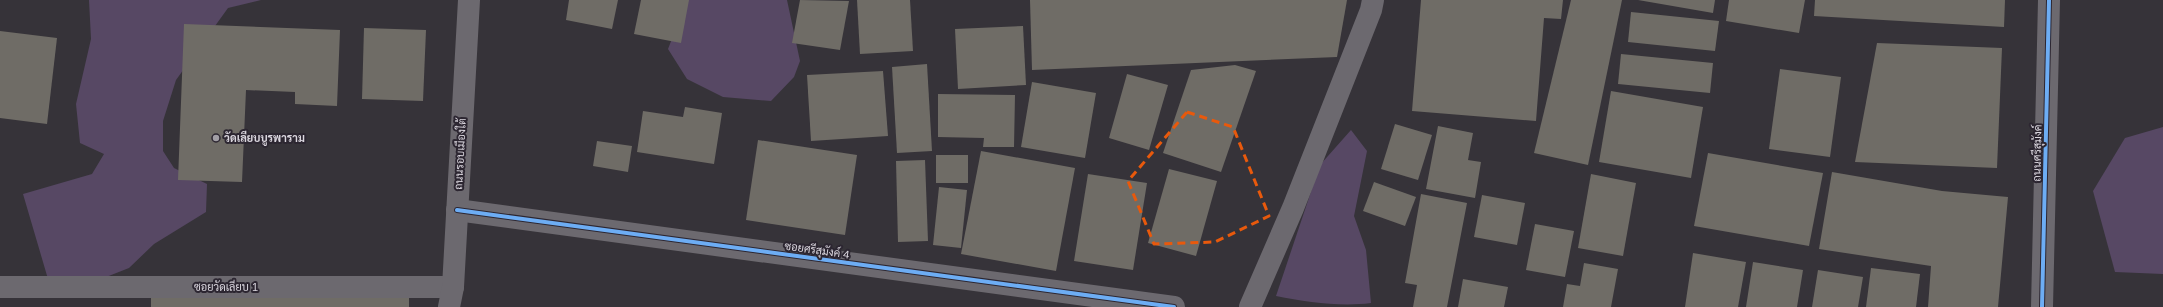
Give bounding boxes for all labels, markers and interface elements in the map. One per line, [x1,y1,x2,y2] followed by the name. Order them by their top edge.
[450,117,468,190] street label: ถนนรอบเมืองใต้
[2029,124,2046,182] street label: ถนนศรีสุมังค์
[224,130,305,146] place label: วัดเลียบบูรพาราม
[211,133,221,143] marker: วัดเลียบบูรพาราม
[783,238,850,263] street label: ซอยศรีสุมังค์ 4
[194,279,258,293] street label: ซอยวัดเลียบ 1

